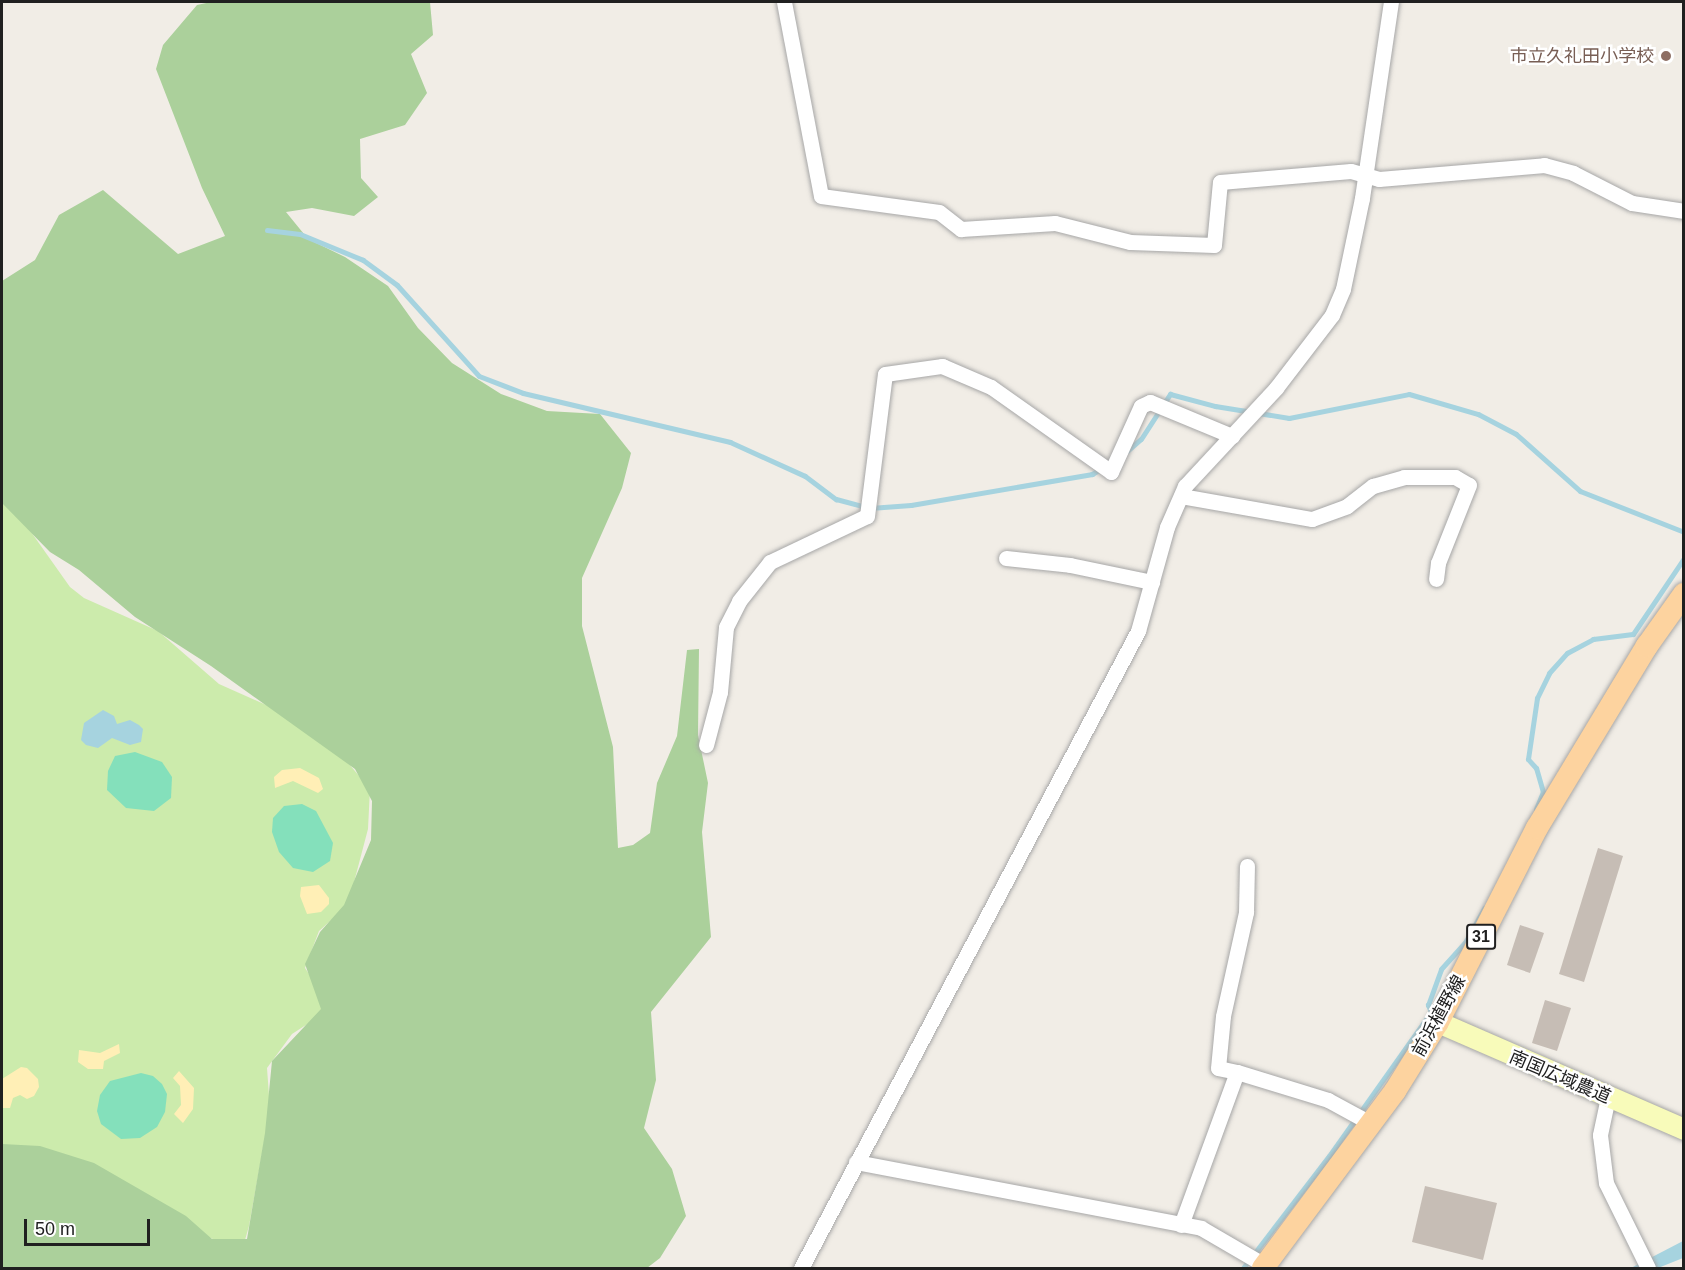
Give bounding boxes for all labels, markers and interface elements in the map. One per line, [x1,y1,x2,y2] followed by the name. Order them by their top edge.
[1510,45,1654,67] place label: 市立久礼田小学校
[1659,49,1673,63] marker: 市立久礼田小学校
[1466,924,1496,950] road number: 31
[1408,971,1470,1061] street label: 前浜植野線
[1506,1046,1614,1108] street label: 南国広域農道
[27,1207,153,1245] scale bar
[35,1219,75,1239] text: 50 m

